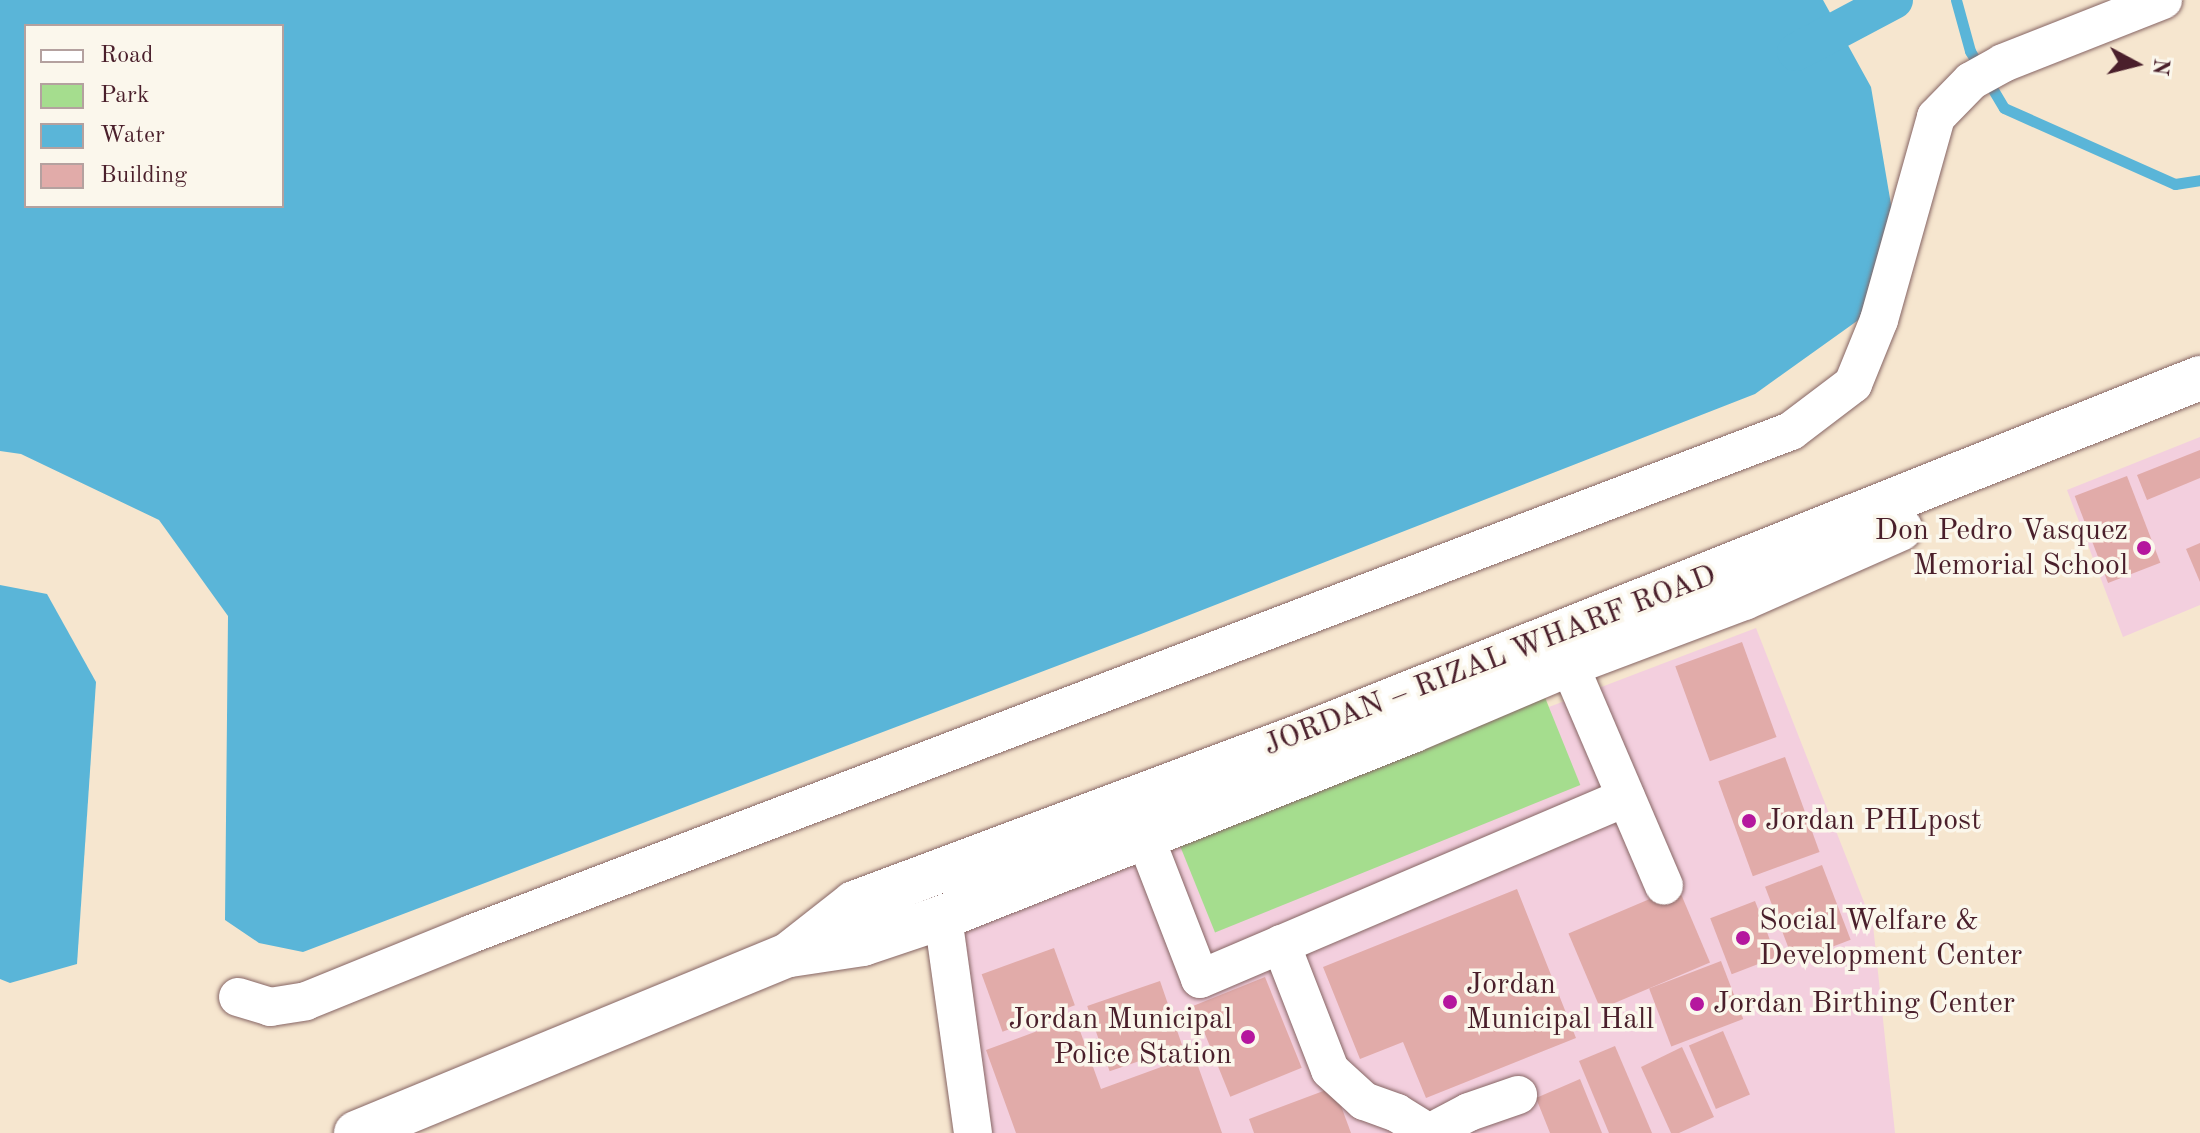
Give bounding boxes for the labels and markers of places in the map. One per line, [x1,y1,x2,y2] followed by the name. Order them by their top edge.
[1875,513,2128,584] place label: Don Pedro Vasquez Memorial School
[2135,539,2153,557] marker: Don Pedro Vasquez Memorial School
[1765,803,1982,839] place label: Jordan PHLpost
[1740,812,1758,830] marker: Jordan PHLpost
[1759,903,2022,974] place label: Social Welfare & Development Center
[1734,929,1752,947] marker: Social Welfare & Development Center
[1466,967,1654,1038] place label: Jordan Municipal Hall
[1713,986,2015,1022] place label: Jordan Birthing Center
[1441,993,1459,1011] marker: Jordan Municipal Hall
[1688,995,1706,1013] marker: Jordan Birthing Center
[1008,1002,1232,1072] place label: Jordan Municipal Police Station
[1239,1028,1257,1046] marker: Jordan Municipal Police Station

